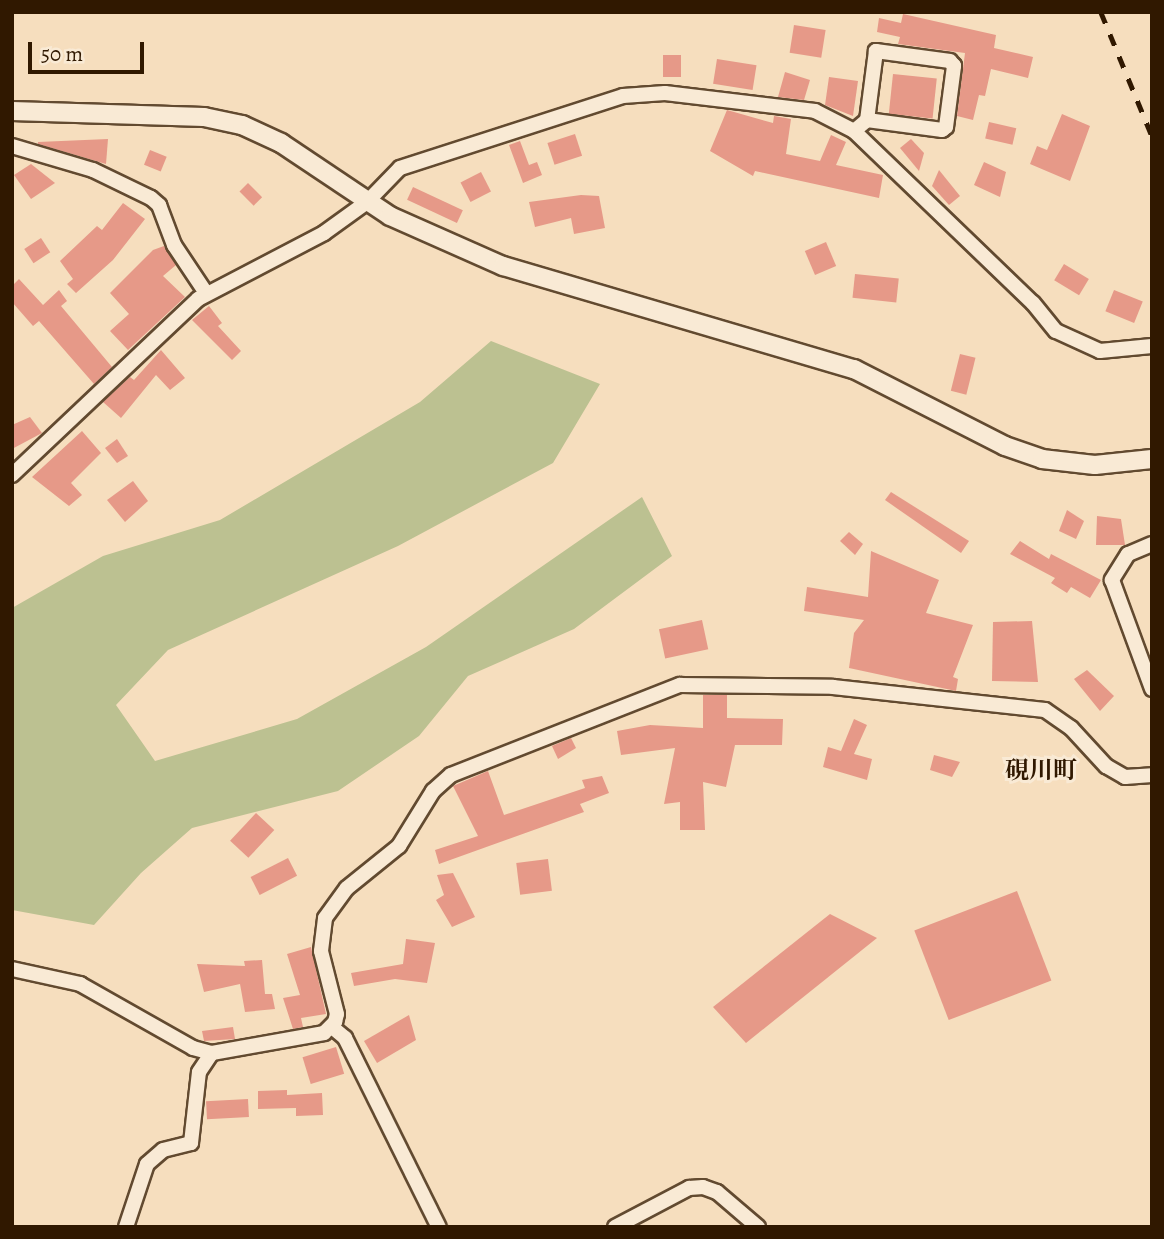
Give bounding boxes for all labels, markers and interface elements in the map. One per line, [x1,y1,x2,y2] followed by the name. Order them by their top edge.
[32,28,147,72] scale bar
[41,40,83,68] text: 50 m
[1005,757,1077,785] district label: 硯川町

